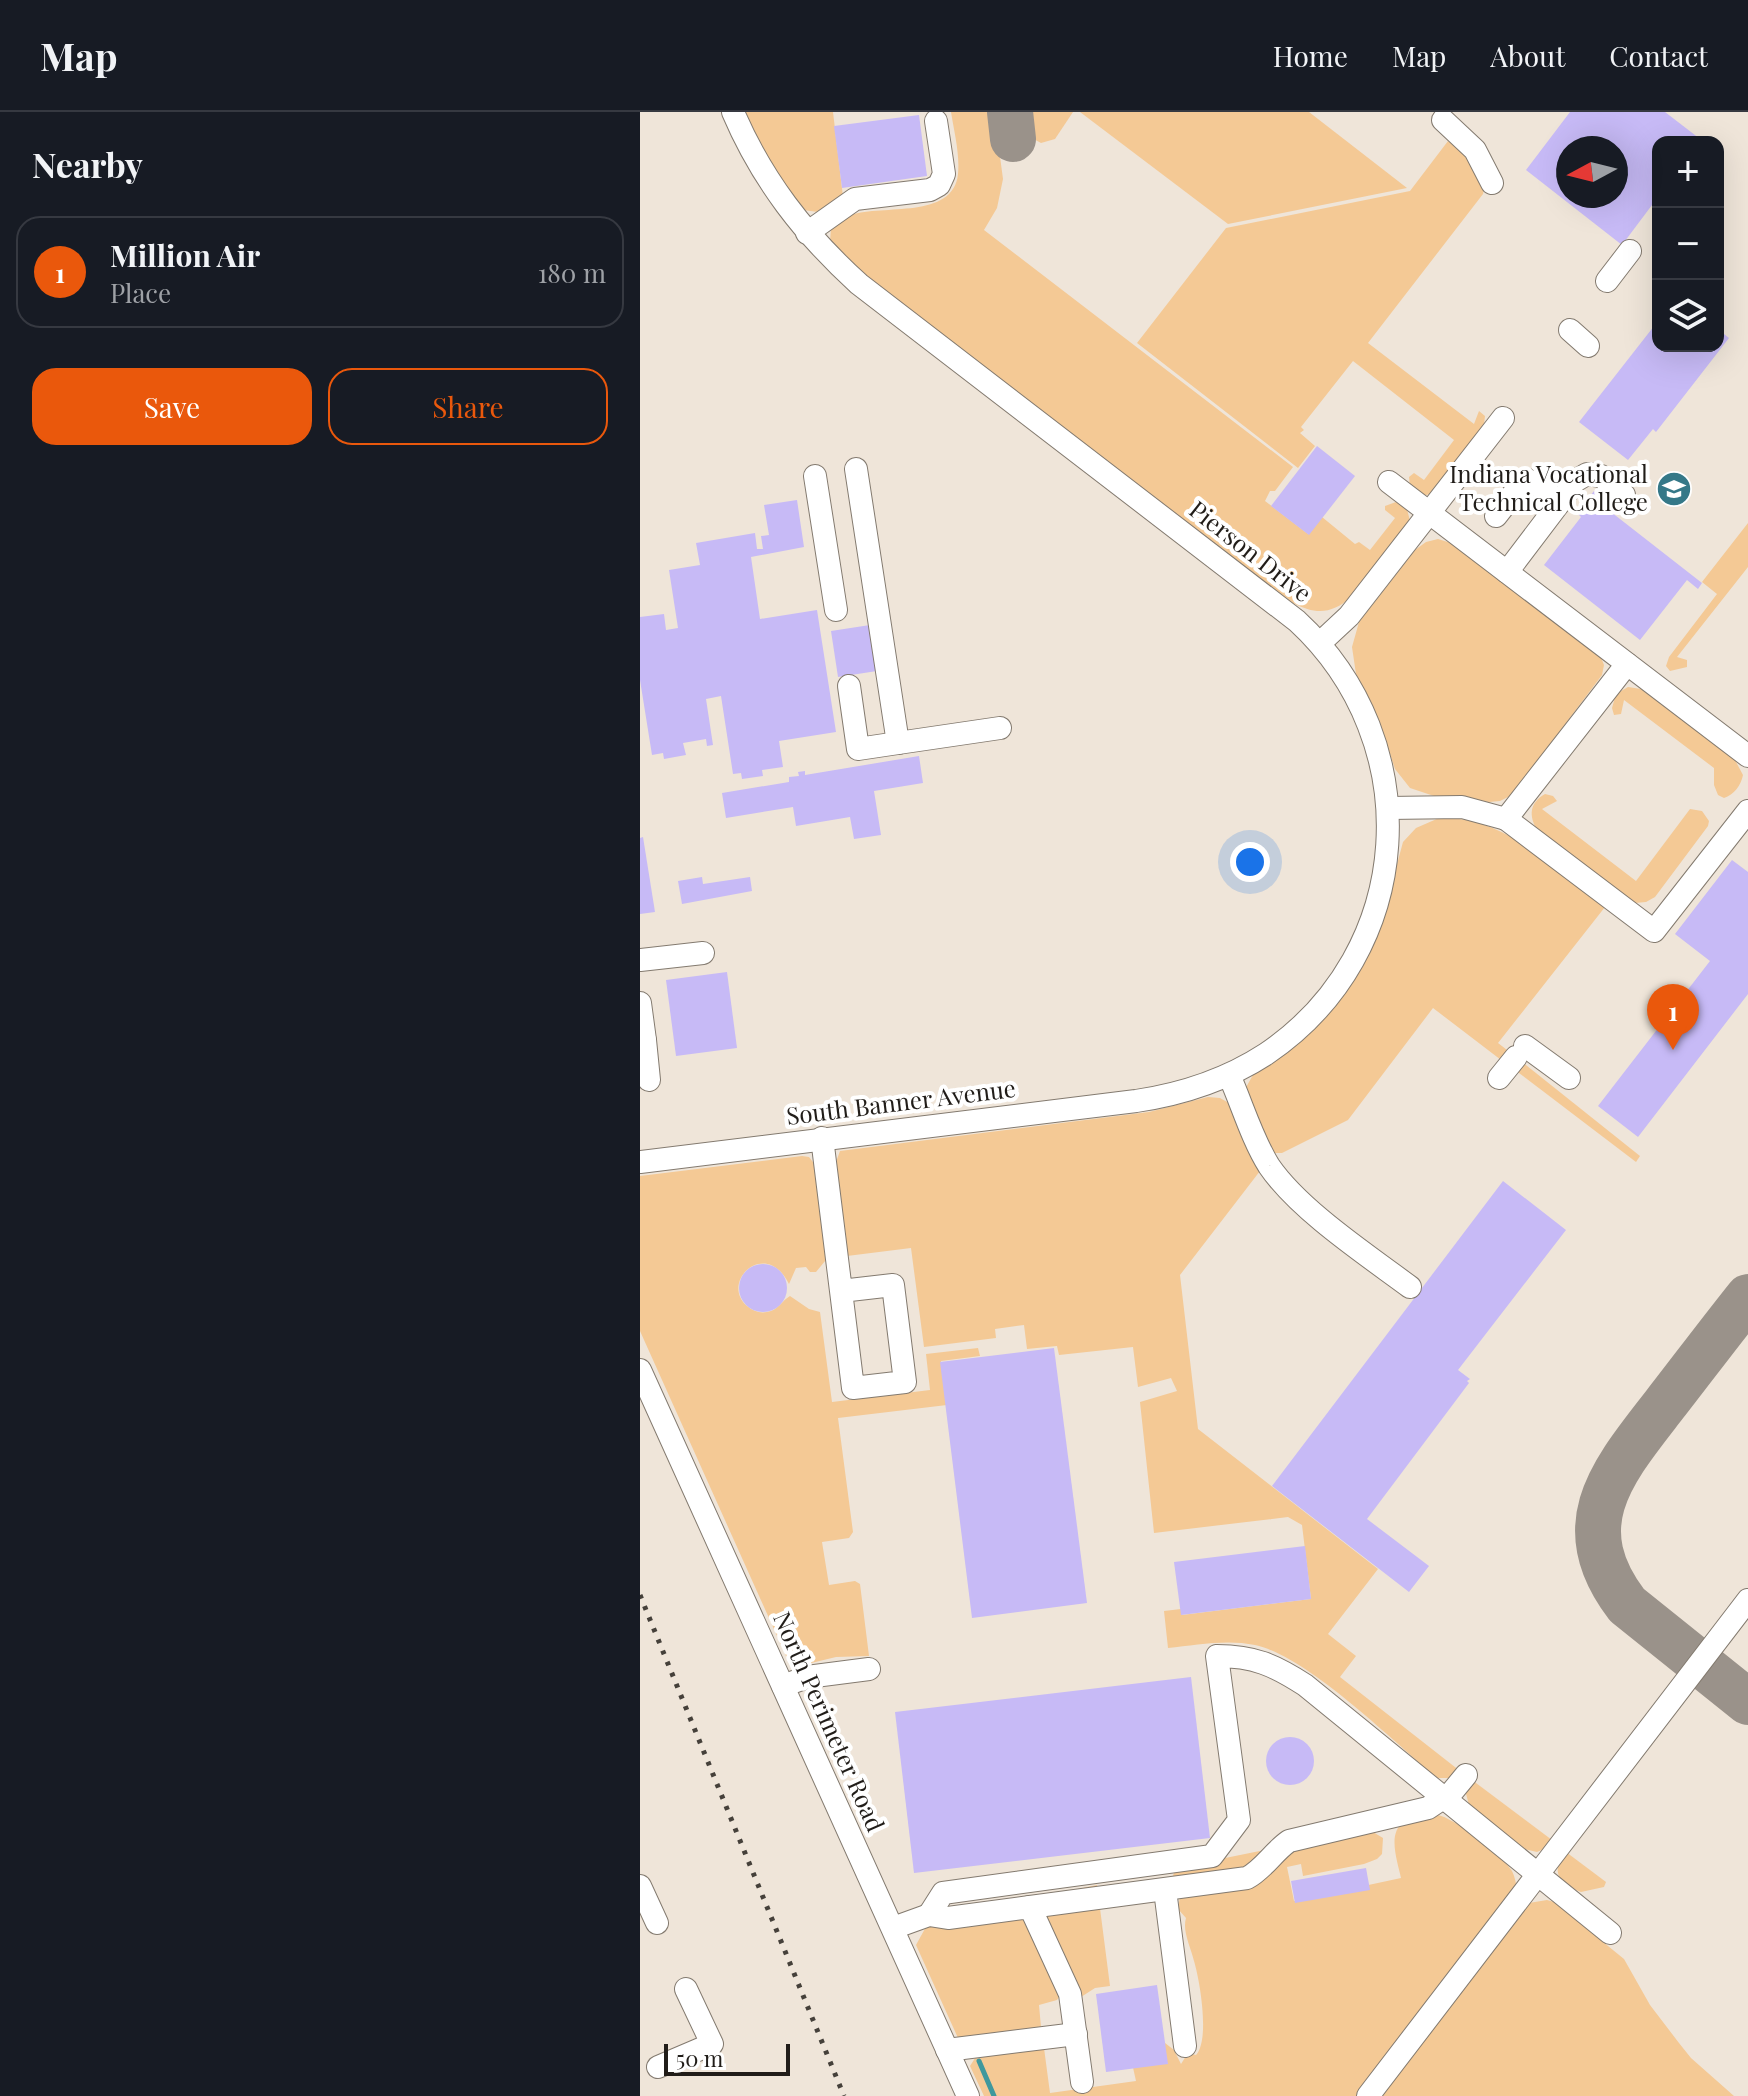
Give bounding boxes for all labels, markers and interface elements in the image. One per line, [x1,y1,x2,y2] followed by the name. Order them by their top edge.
[40,30,117,81] text: Map
[1273,37,1348,74] text: Home
[1392,37,1446,74] text: Map
[1490,37,1565,74] text: About
[1609,37,1708,74] text: Contact
[1556,136,1628,208] north arrow
[1652,136,1724,352] map controls
[1652,136,1724,208] button: +
[32,141,143,187] text: Nearby
[1652,208,1724,280] button: −
[110,235,260,275] text: Million Air
[55,255,65,290] text: 1
[538,255,606,290] text: 180 m
[110,275,171,310] text: Place
[1652,280,1724,352] button: layers
[32,368,312,445] button: Save
[328,368,608,445] button: Share
[1449,457,1648,517] place label: Indiana Vocational Technical College
[1655,470,1693,508] school or university icon: Indiana Vocational Technical College
[1184,493,1319,608] street label: Pierson Drive
[1230,842,1270,882] your location
[1647,984,1699,1050] pin: 1
[784,1071,1017,1131] street label: South Banner Avenue
[767,1606,893,1836] street label: North Perimeter Road
[664,2040,790,2076] scale bar
[676,2043,723,2073] text: 50 m

